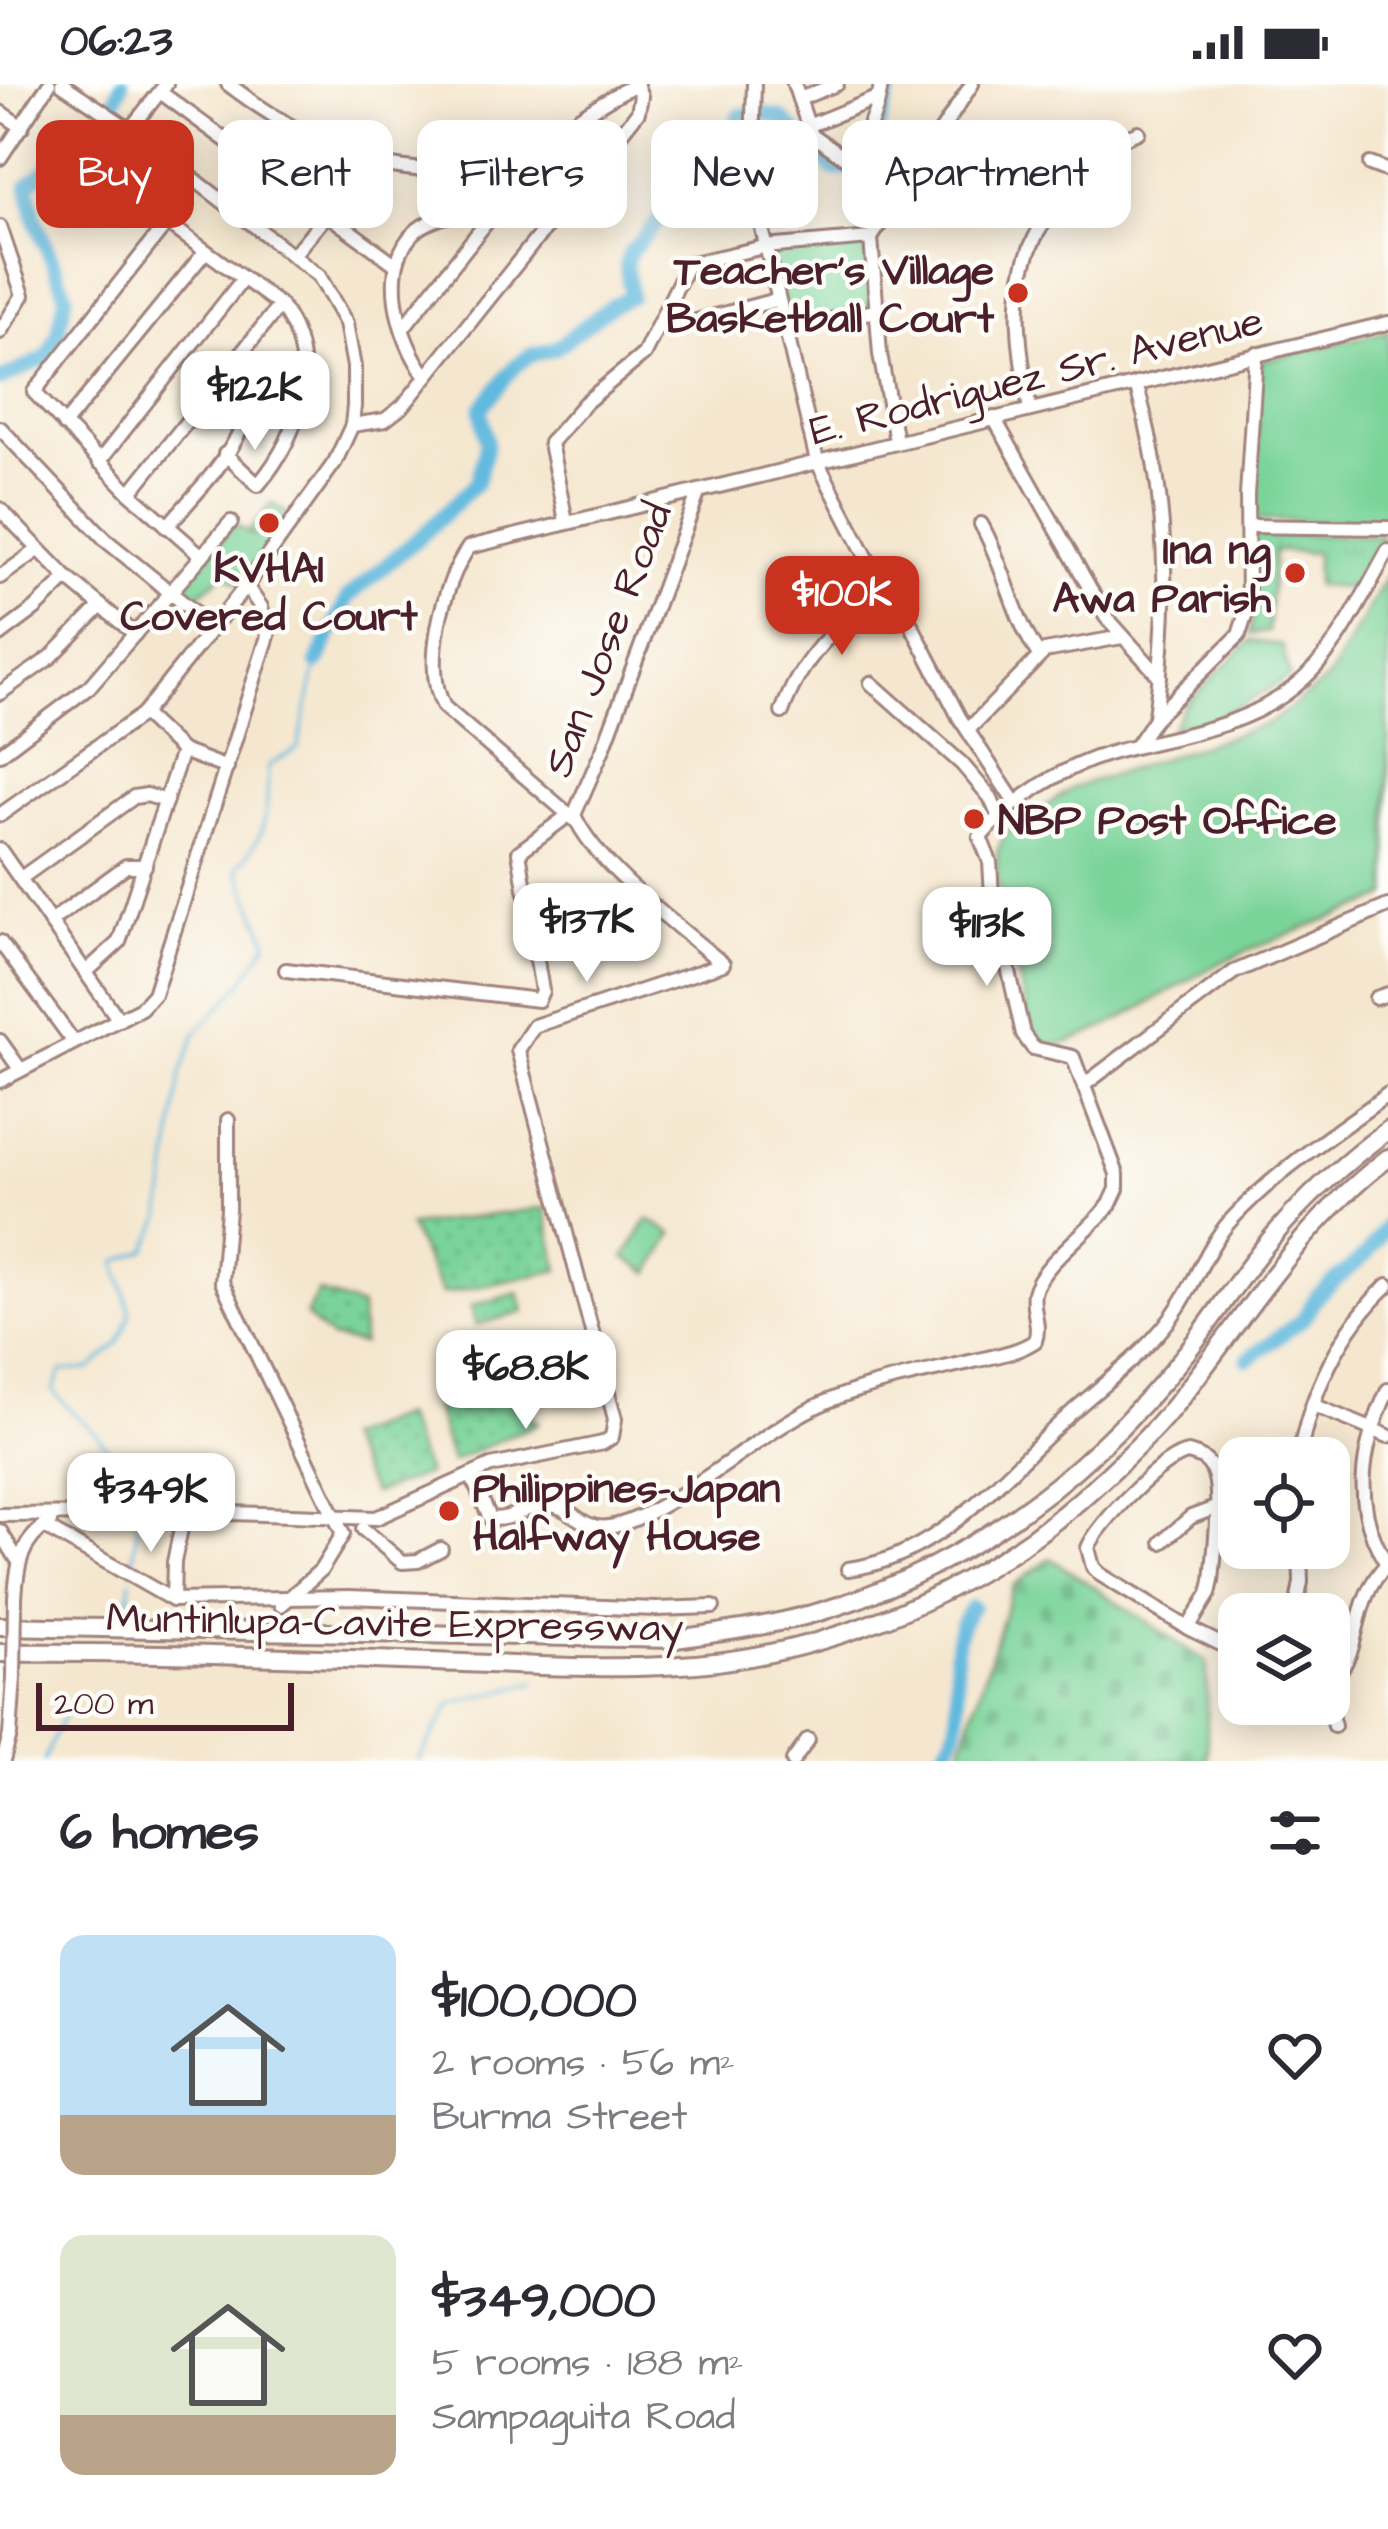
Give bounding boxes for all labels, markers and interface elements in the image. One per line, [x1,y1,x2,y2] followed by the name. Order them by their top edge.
[60,11,173,73] text: 06:23
[36,120,194,228] chip: Buy
[218,120,393,228] chip: Rent
[417,120,627,228] chip: Filters
[651,120,818,228] chip: New
[842,120,1131,228] chip: Apartment
[666,243,995,349] place label: Teacher's Village Basketball Court
[1005,280,1031,306] marker: Teacher's Village Basketball Court
[804,293,1269,461] street label: E. Rodriguez Sr. Avenue
[171,351,339,453] pin: $122K
[208,363,302,417] text: $122K
[530,495,688,785] street label: San Jose Road
[256,510,282,536] marker: KVHAI Covered Court
[1052,523,1272,629] place label: Ina ng Awa Parish
[121,541,418,647] place label: KVHAI Covered Court
[758,556,926,658] pin: $100K
[1282,560,1308,586] marker: Ina ng Awa Parish
[792,568,892,622] text: $100K
[998,793,1337,851] place label: NBP Post Office
[961,806,987,832] marker: NBP Post Office
[503,883,671,985] pin: $137K
[903,887,1071,989] pin: $113K
[540,895,634,949] text: $137K
[949,899,1025,953] text: $113K
[428,1330,624,1432] pin: $68.8K
[463,1342,589,1396] text: $68.8K
[1218,1437,1350,1725] map controls
[1218,1437,1350,1569] button: locate
[67,1453,235,1555] pin: $349K
[473,1461,780,1569] place label: Philippines-Japan Halfway House
[94,1465,208,1519] text: $349K
[436,1498,462,1524] marker: Philippines-Japan Halfway House
[106,1590,684,1659] street label: Muntinlupa-Cavite Expressway
[1218,1593,1350,1725] button: layers
[36,1677,294,1730] scale bar
[54,1681,153,1727] text: 200 m
[60,1798,259,1869] text: 6 homes
[1262,1800,1328,1866] icon: filters
[432,1966,637,2037] text: $100,000
[156,1983,300,2127] icon: home
[1262,2022,1328,2088] icon: heart
[432,2037,735,2091] text: 2 rooms · 56 m²
[432,2091,687,2145] text: Burma Street
[432,2266,656,2337] text: $349,000
[156,2283,300,2427] icon: home
[1262,2322,1328,2388] icon: heart
[432,2337,743,2391] text: 5 rooms · 188 m²
[432,2391,735,2445] text: Sampaguita Road

